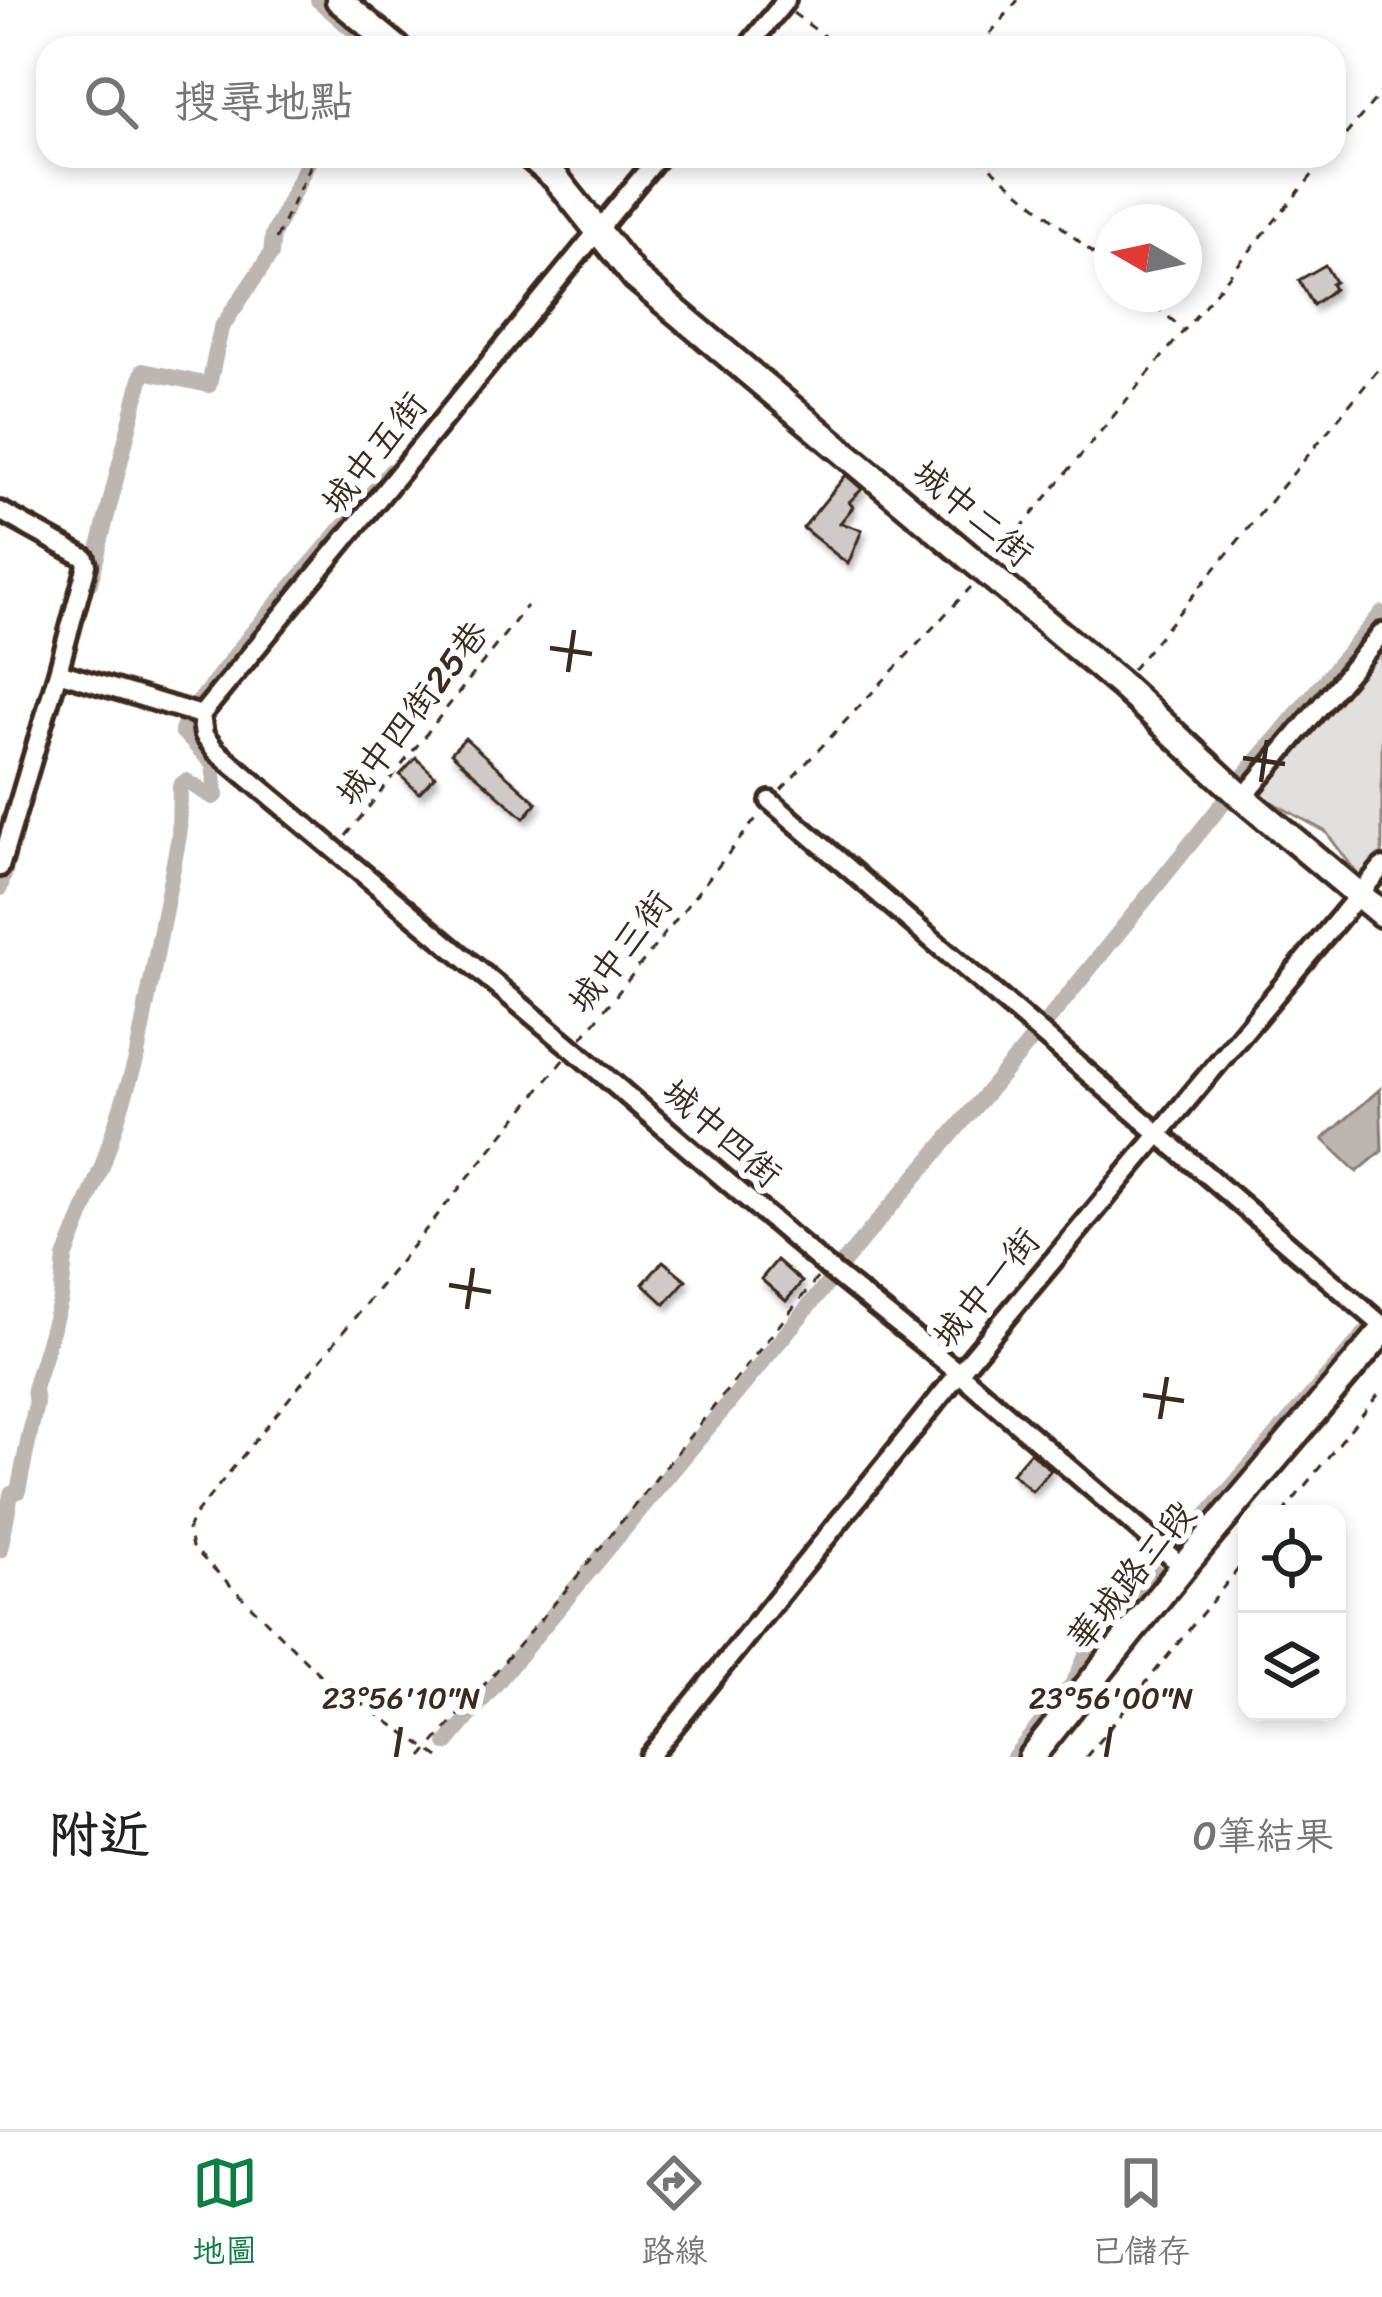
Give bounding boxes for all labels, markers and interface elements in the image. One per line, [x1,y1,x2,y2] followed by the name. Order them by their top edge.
[36,36,1346,168] search box
[174,62,354,142] text: 搜尋地點
[78,69,144,135] icon: search
[1094,204,1202,312] north arrow
[304,377,444,529] street label: 城中五街
[897,442,1049,584] street label: 城中二街
[318,606,506,820] street label: 城中四街25巷
[550,876,690,1028] street label: 城中三街
[647,1062,797,1204] street label: 城中四街
[915,1212,1057,1364] street label: 城中一街
[1049,1486,1213,1666] street label: 華城路二段
[1238,1505,1346,1721] map controls
[1238,1505,1346,1613] button: locate
[1238,1613,1346,1721] button: layers
[322,1671,480,1725] text: 23°56'10"N
[1029,1671,1193,1725] text: 23°56'00"N
[48,1790,150,1880] text: 附近
[1192,1801,1334,1870] text: 0筆結果
[192,2150,258,2280] tab: 地圖
[641,2150,707,2280] tab: 路線
[1091,2150,1190,2280] tab: 已儲存

